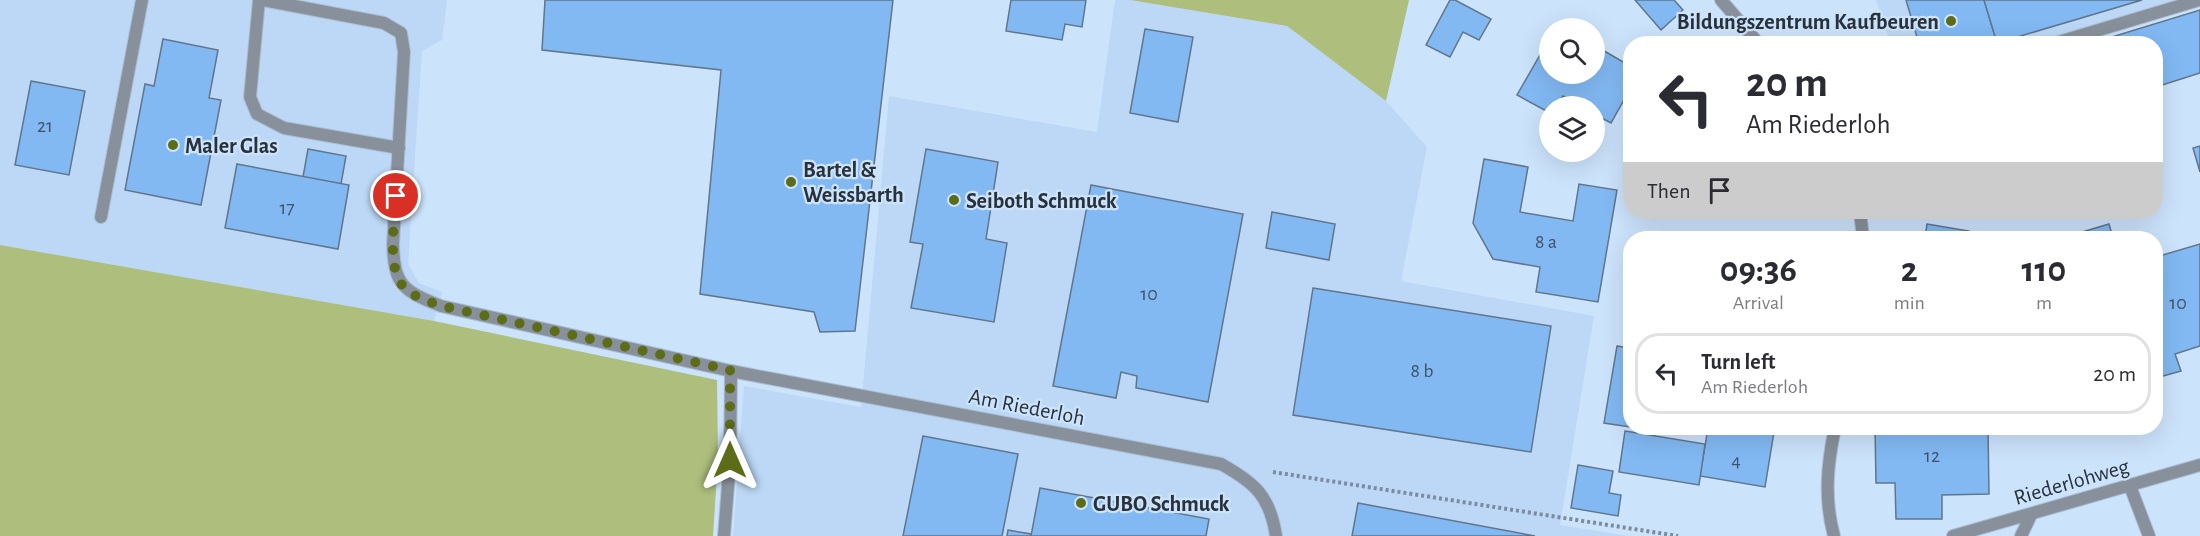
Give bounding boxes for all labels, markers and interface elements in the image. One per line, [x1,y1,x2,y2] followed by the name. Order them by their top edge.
[1677,11,1939,33] place label: Bildungszentrum Kaufbeuren
[1944,14,1958,28] marker: Bildungszentrum Kaufbeuren
[1539,18,1605,162] map controls
[1539,18,1605,84] button: search
[1647,60,1725,138] icon: left
[1746,62,1828,104] text: 20 m
[1539,96,1605,162] button: layers
[1746,111,1891,138] text: Am Riederloh
[37,116,53,136] house number: 21
[185,135,278,157] place label: Maler Glas
[166,138,180,152] marker: Maler Glas
[803,159,904,206] place label: Bartel & Weissbarth
[370,170,421,221] pin
[1703,174,1736,207] icon: arrive
[784,175,798,189] marker: Bartel & Weissbarth
[379,179,412,212] icon: arrive
[1647,180,1691,202] text: Then
[966,190,1117,212] place label: Seiboth Schmuck
[947,193,961,207] marker: Seiboth Schmuck
[279,198,295,218] house number: 17
[1535,232,1557,252] house number: 8 a
[1720,252,1797,288] text: 09:36
[1901,252,1918,288] text: 2
[2022,252,2066,288] text: 110
[1140,284,1158,304] house number: 10
[1733,293,1784,313] text: Arrival
[1894,293,1925,313] text: min
[2036,293,2052,313] text: m
[2169,293,2187,313] house number: 10
[1701,351,1775,373] text: Turn left
[1650,357,1683,390] icon: left
[1410,361,1434,381] house number: 8 b
[2093,363,2136,385] text: 20 m
[1701,377,1808,397] text: Am Riederloh
[967,385,1087,429] street label: Am Riederloh
[698,428,762,492] position arrow
[1924,446,1940,466] house number: 12
[1731,451,1741,471] house number: 4
[2011,455,2132,509] street label: Riederlohweg
[1093,493,1230,515] place label: GUBO Schmuck
[1074,496,1088,510] marker: GUBO Schmuck

